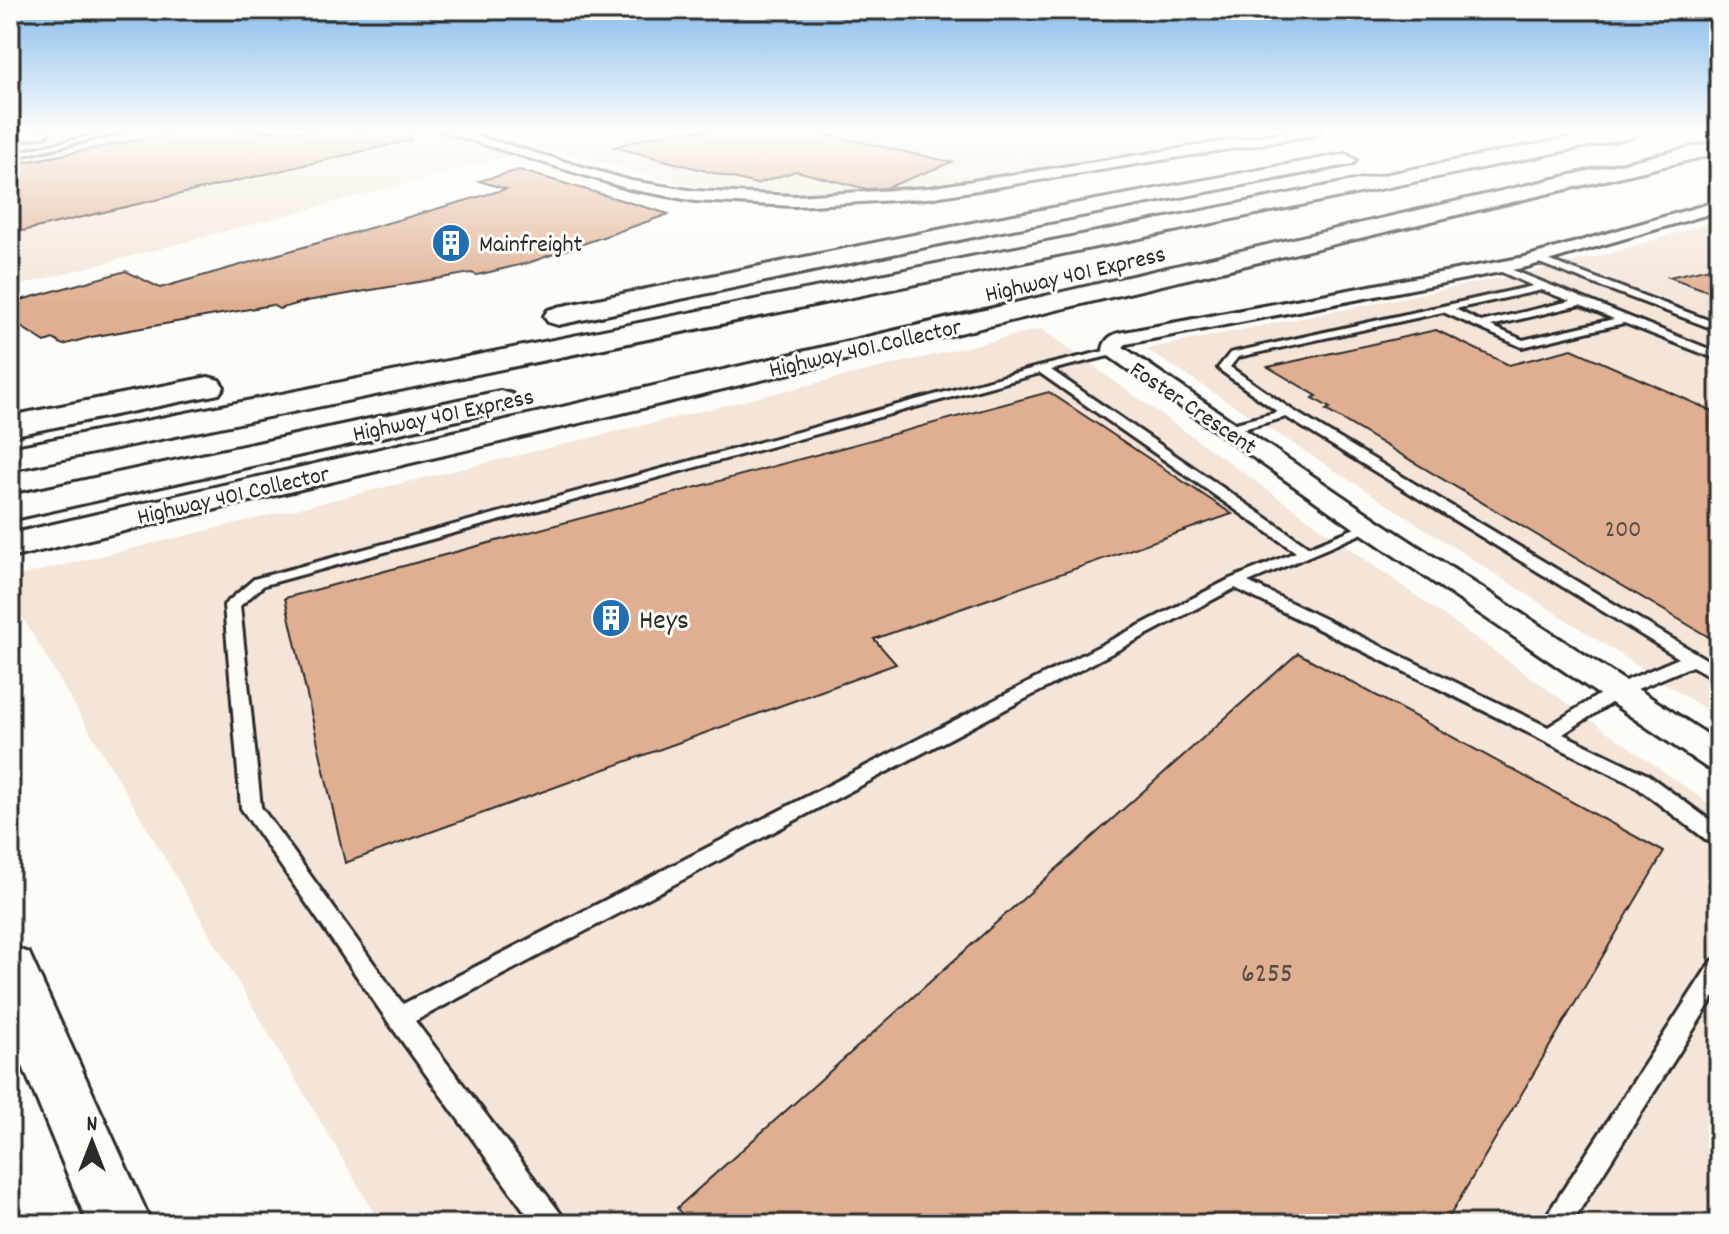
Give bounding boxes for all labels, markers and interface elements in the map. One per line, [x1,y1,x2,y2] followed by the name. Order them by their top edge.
[430,222,472,264] building icon: Mainfreight
[479,229,583,263] place label: Mainfreight
[982,239,1169,313] street label: Highway 401 Express
[766,311,965,389] street label: Highway 401 Collector
[1122,354,1263,465] street label: Foster Crescent
[350,381,537,453] street label: Highway 401 Express
[134,458,333,536] street label: Highway 401 Collector
[1605,514,1641,548] house number: 200
[590,597,632,639] building icon: Heys
[639,603,689,643] place label: Heys
[1241,956,1293,996] house number: 6255
[52,1102,132,1182] north arrow
[87,1110,98,1141] text: N

